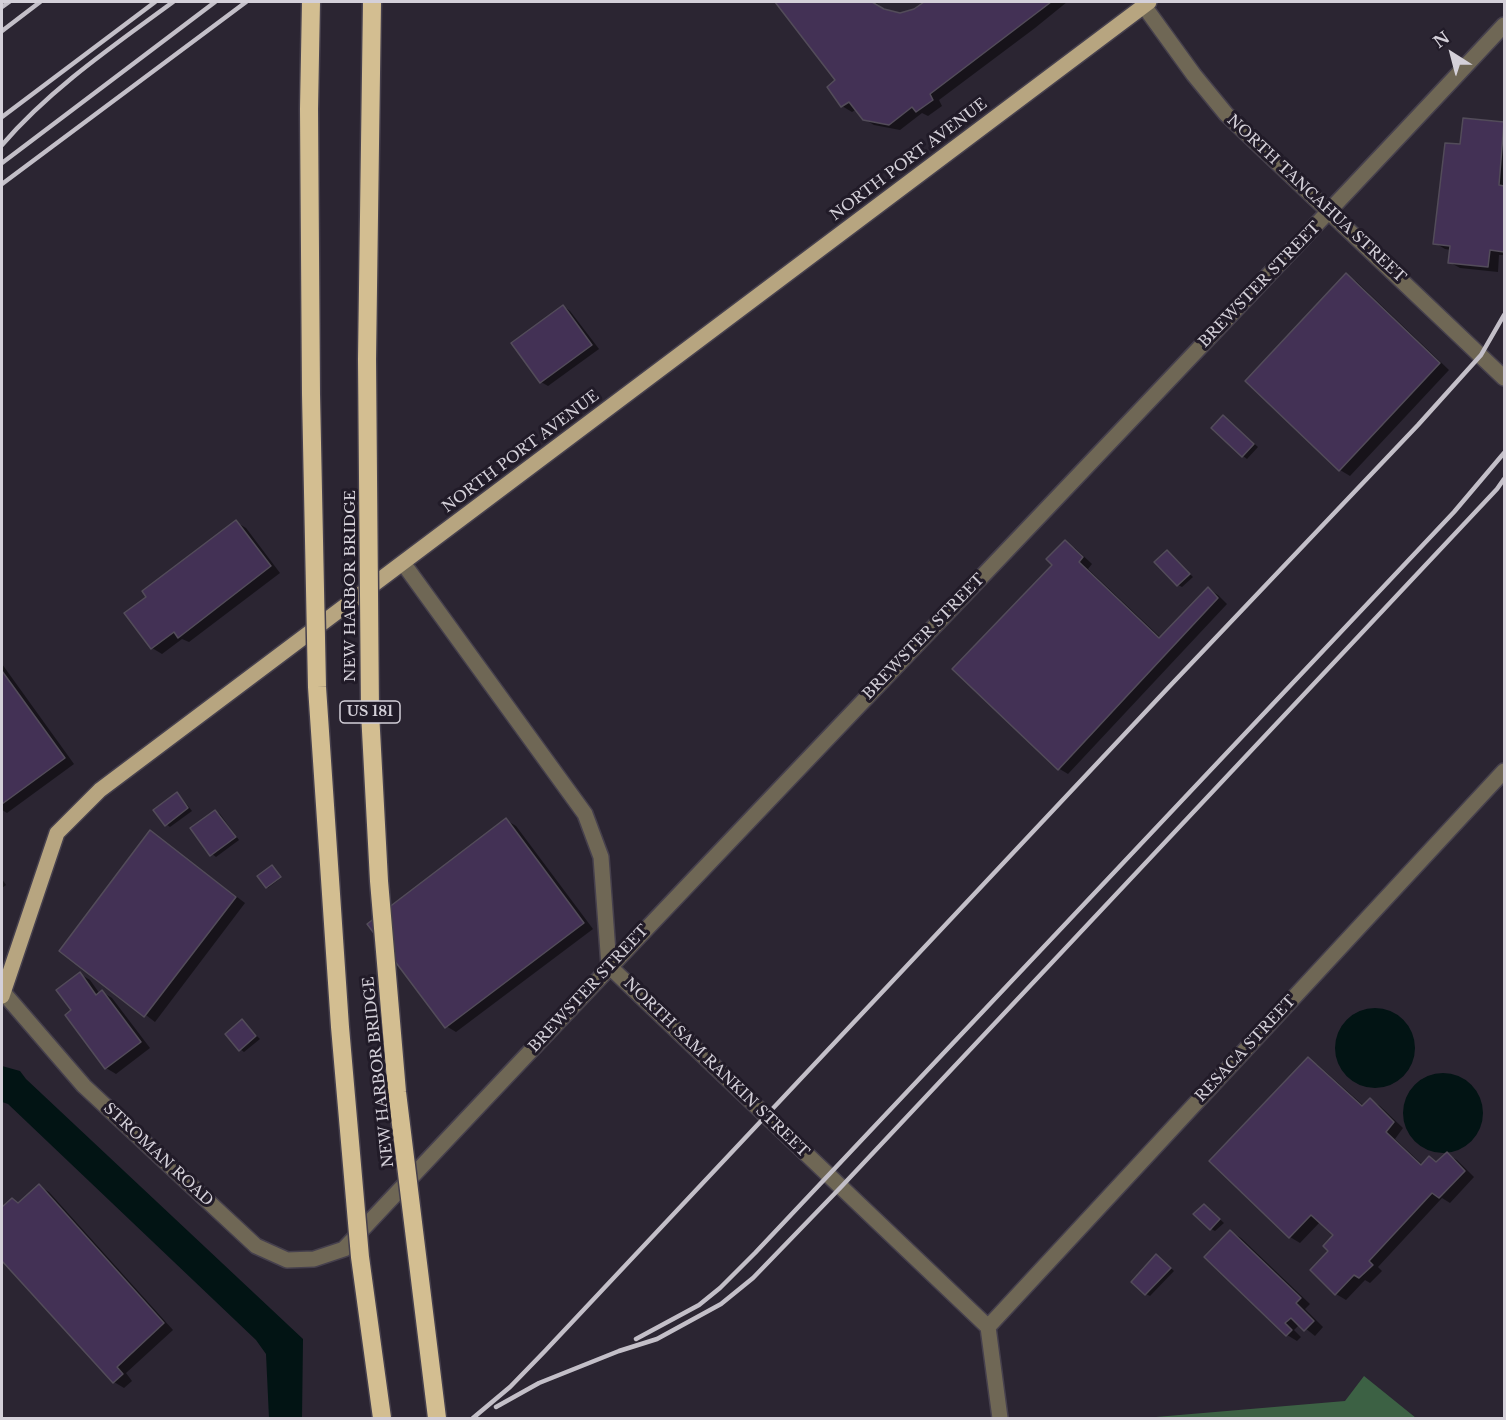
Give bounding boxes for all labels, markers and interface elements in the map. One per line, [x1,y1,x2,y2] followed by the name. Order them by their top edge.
[1422,24,1482,84] north arrow
[1429,27,1453,52] text: N
[827,95,991,225] street label: NORTH PORT AVENUE
[1223,111,1409,287] street label: NORTH TANCAHUA STREET
[1195,219,1325,351] street label: BREWSTER STREET
[439,387,603,517] street label: NORTH PORT AVENUE
[342,490,360,682] street label: NEW HARBOR BRIDGE
[859,571,989,703] street label: BREWSTER STREET
[340,701,400,723] road number: US 181
[525,922,653,1056] street label: BREWSTER STREET
[620,974,812,1162] street label: NORTH SAM RANKIN STREET
[360,976,398,1168] street label: NEW HARBOR BRIDGE
[1192,992,1300,1106] street label: RESACA STREET
[100,1100,216,1210] street label: STROMAN ROAD

